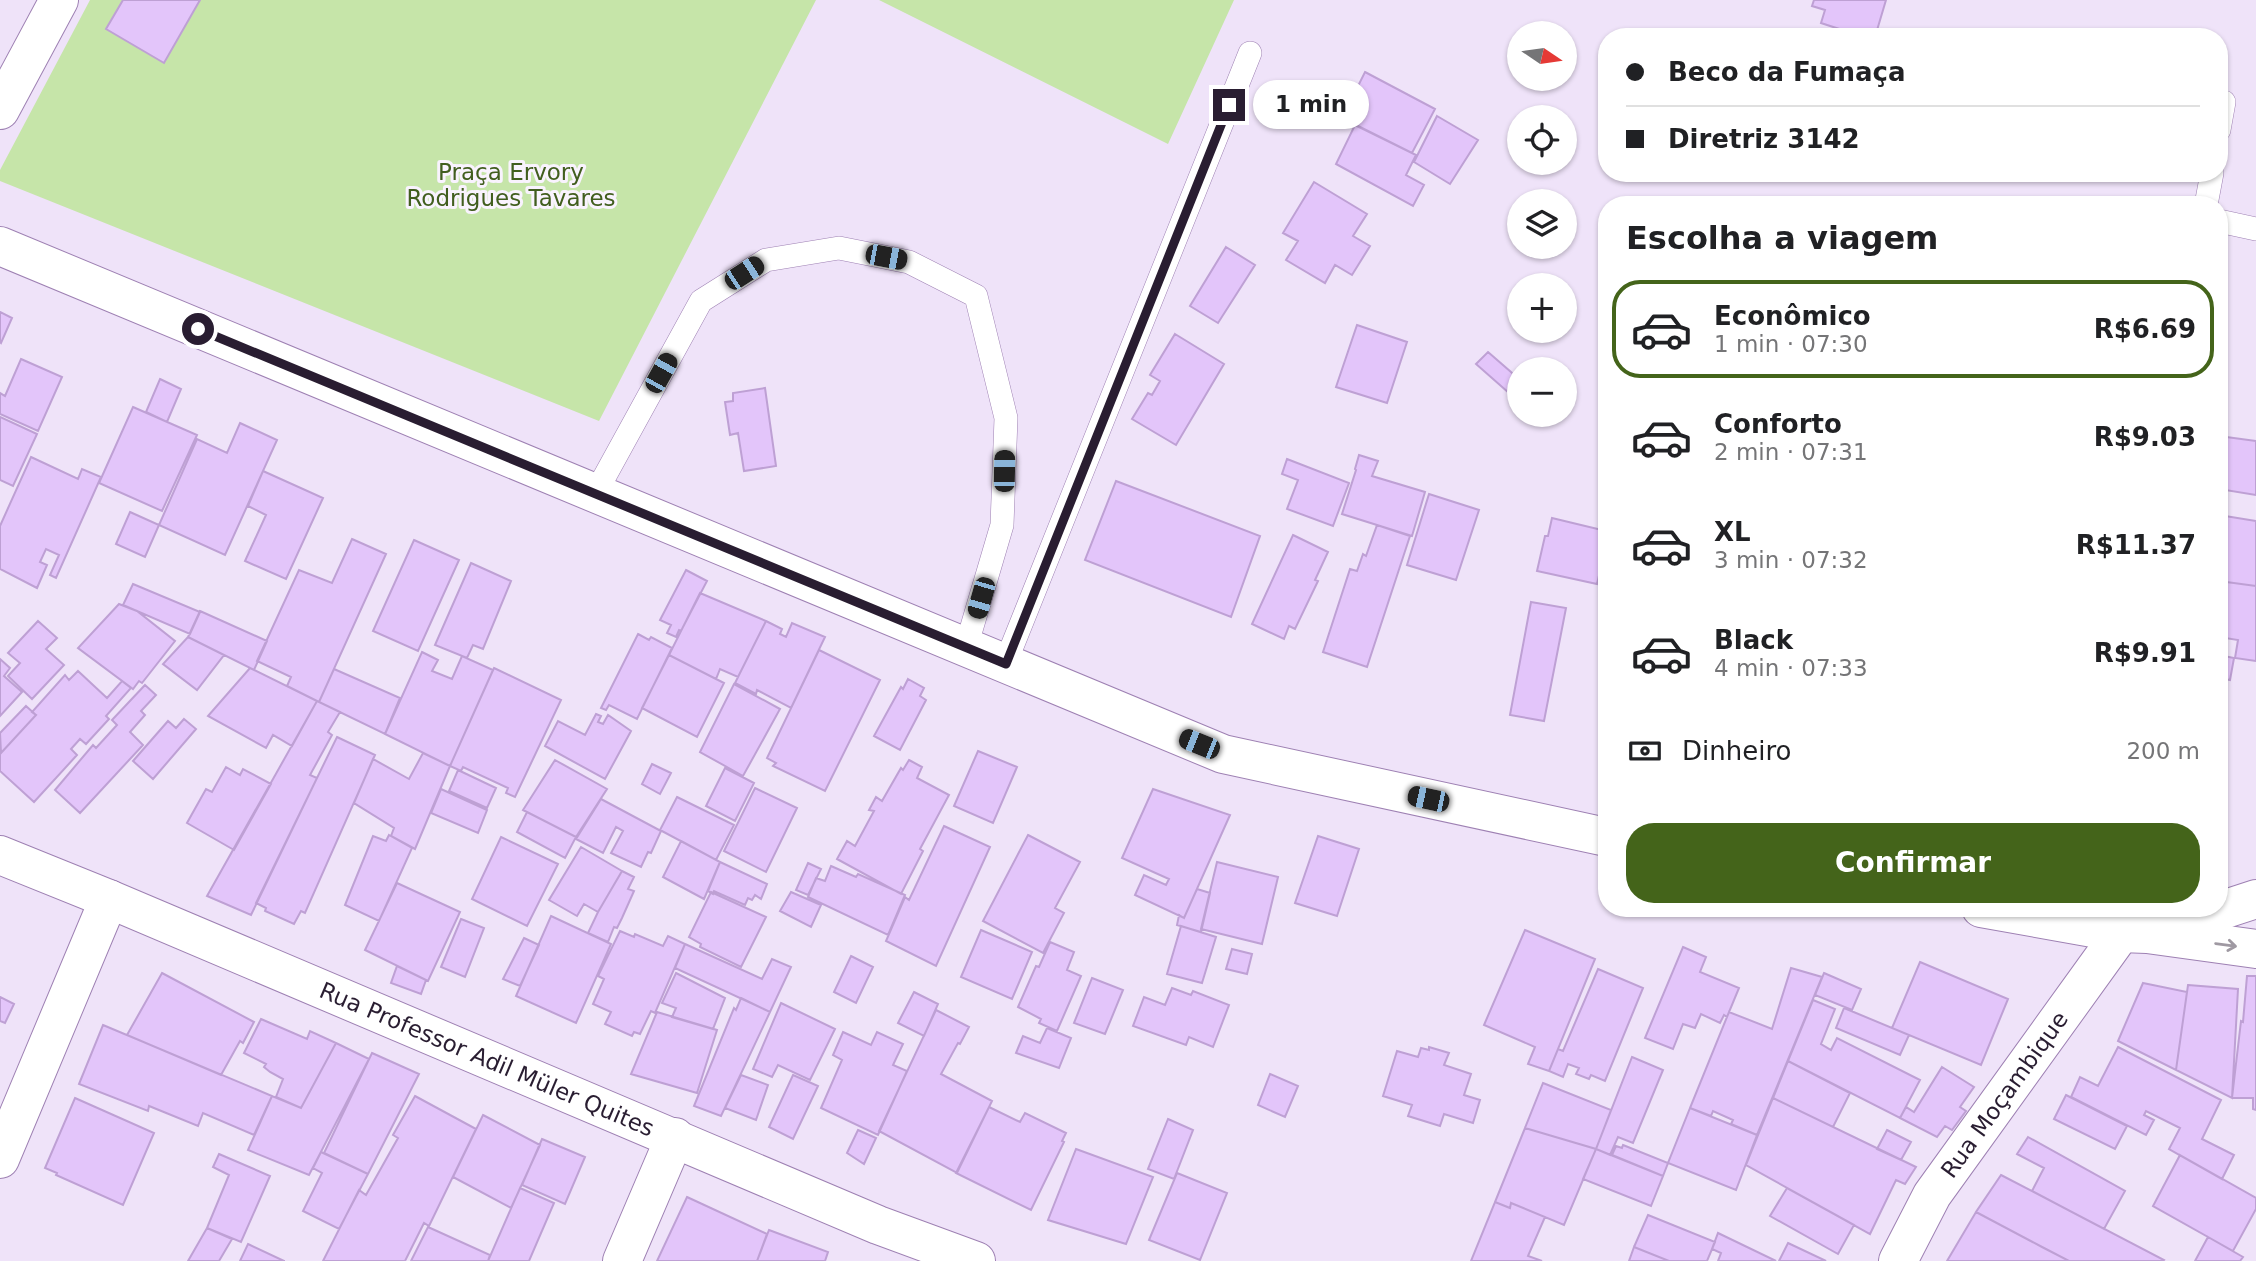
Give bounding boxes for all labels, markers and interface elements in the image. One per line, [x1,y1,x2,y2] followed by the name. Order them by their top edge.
[1507,21,1577,91] north arrow
[1507,21,1577,427] map controls
[1668,57,1906,87] text: Beco da Fumaça
[1254,80,1369,130] callout: 1 min
[1213,89,1245,121] route end
[1275,91,1347,117] text: 1 min
[1507,105,1577,175] button: locate
[1668,124,1860,154] text: Diretriz 3142
[406,159,616,211] park label: Praça Ervory Rodrigues Tavares
[1507,189,1577,259] button: layers
[1626,219,1938,257] text: Escolha a viagem
[864,243,909,271] car
[721,253,768,293] car
[1507,273,1577,343] button: +
[1630,298,1693,361] icon: car
[1714,301,1871,331] text: Econômico
[182,313,214,345] route start
[2094,314,2196,344] text: R$6.69
[1714,331,1868,357] text: 1 min · 07:30
[642,350,681,396] car
[1507,357,1577,427] button: −
[1630,406,1693,469] icon: car
[1714,409,1842,439] text: Conforto
[2094,422,2196,452] text: R$9.03
[1714,439,1868,465] text: 2 min · 07:31
[994,450,1015,492] car
[1630,514,1693,577] icon: car
[1714,517,1751,547] text: XL
[2076,530,2196,560] text: R$11.37
[1714,547,1868,573] text: 3 min · 07:32
[966,575,997,621] car
[1630,622,1693,685] icon: car
[1714,625,1793,655] text: Black
[2094,638,2196,668] text: R$9.91
[1714,655,1868,681] text: 4 min · 07:33
[1176,726,1223,762] car
[1626,732,1664,770] icon: cash
[1682,736,1791,766] text: Dinheiro
[2126,738,2200,764] text: 200 m
[1406,784,1451,814] car
[1626,823,2200,903] button: Confirmar
[2214,939,2236,952] one-way arrow
[316,977,658,1142] street label: Rua Professor Adil Müler Quites
[1936,1007,2073,1183] street label: Rua Moçambique

